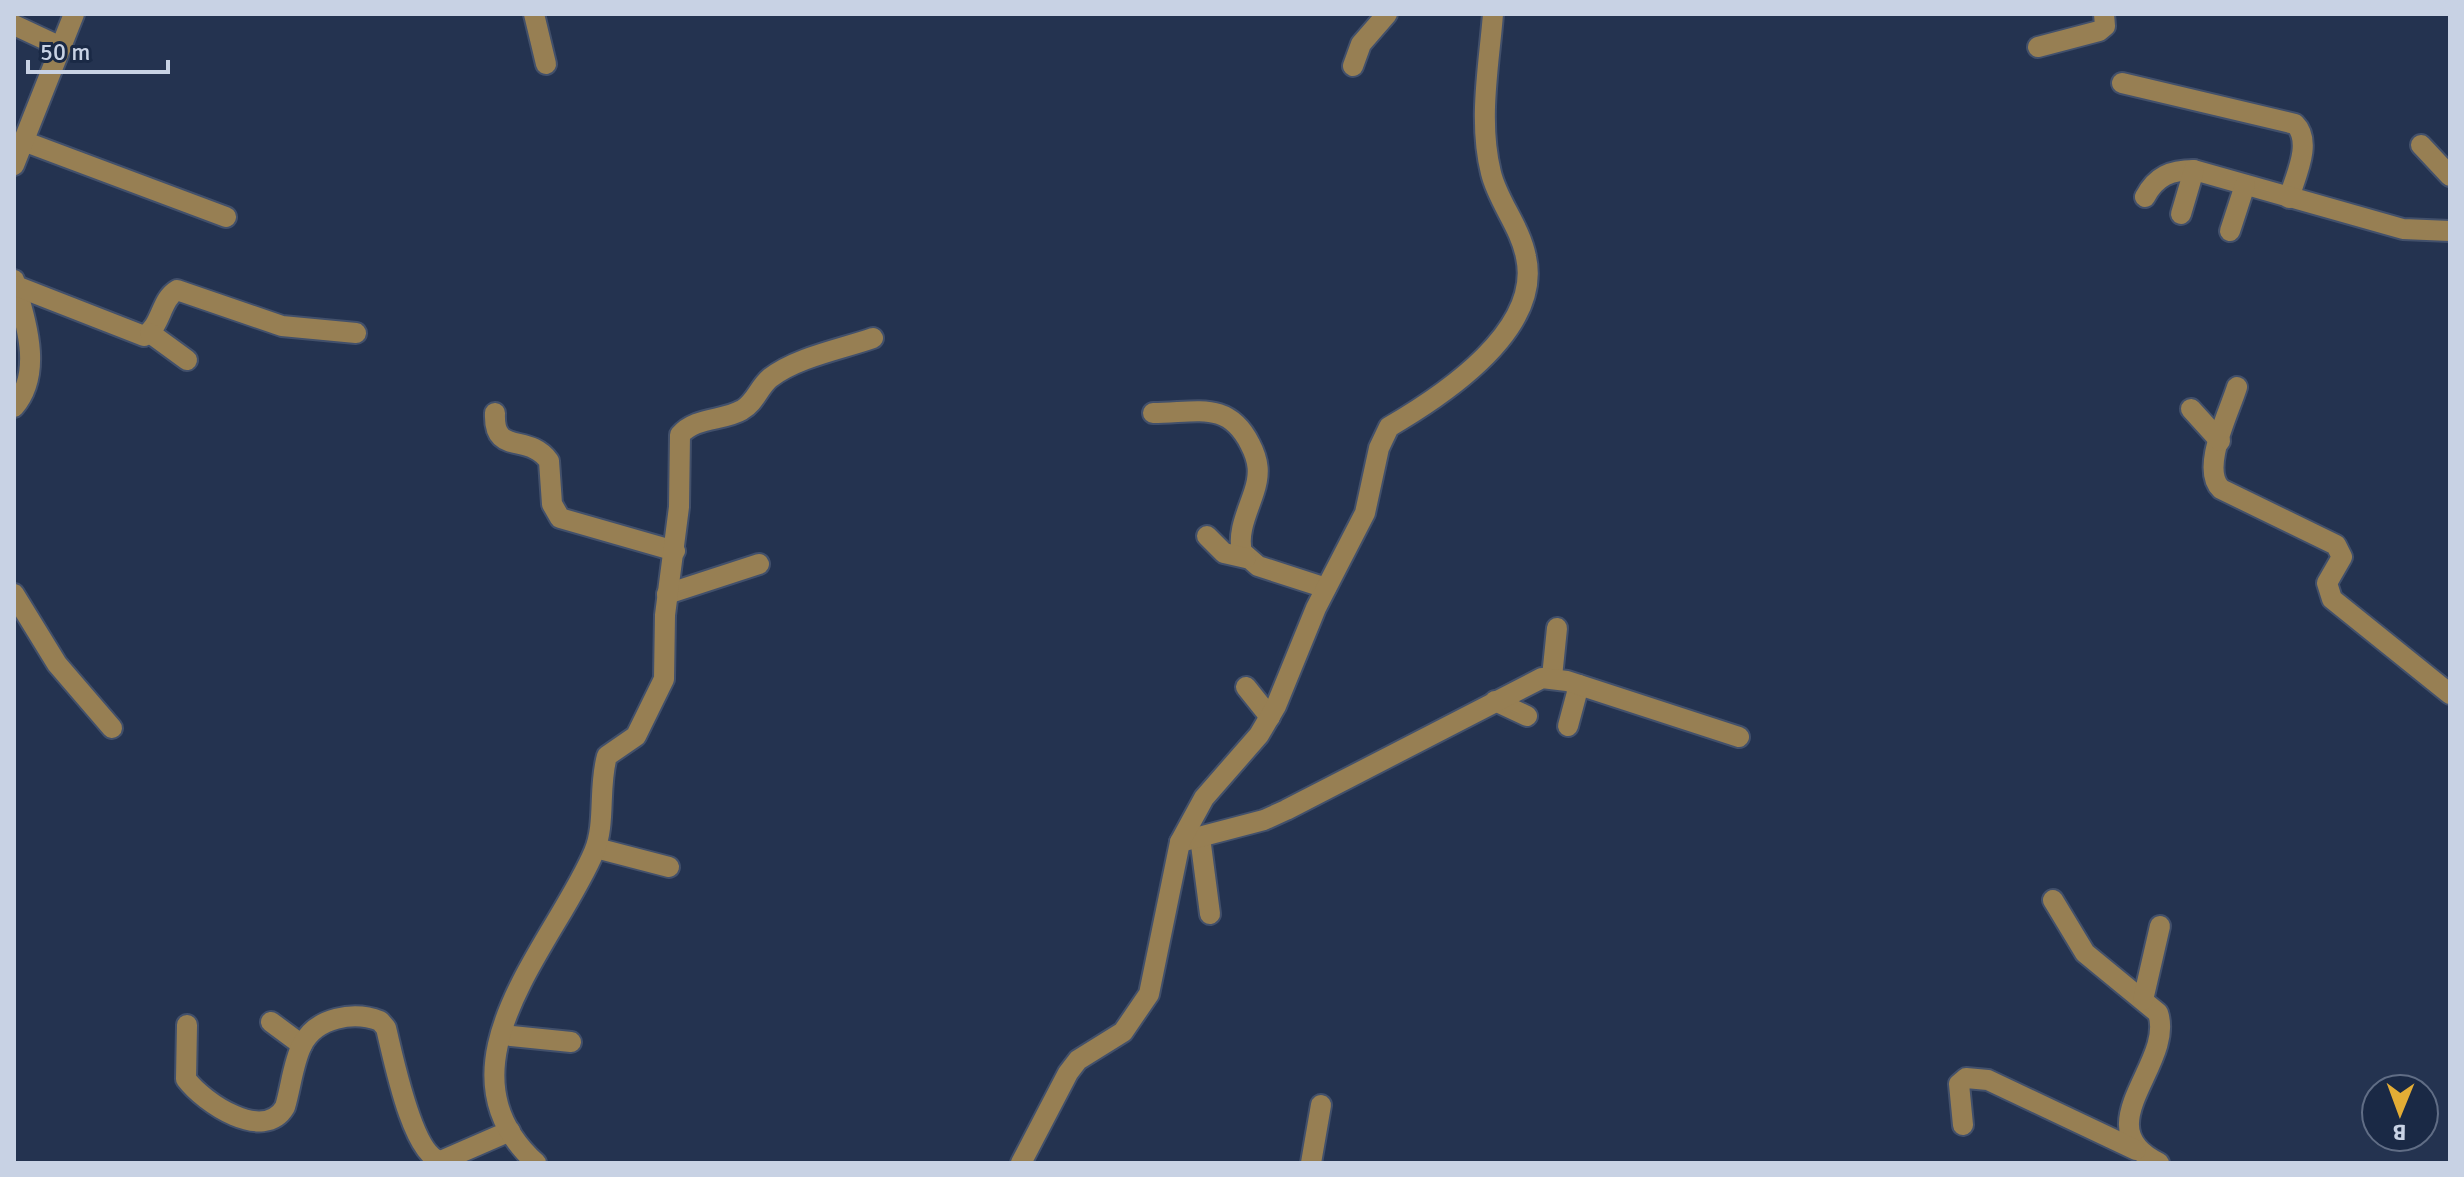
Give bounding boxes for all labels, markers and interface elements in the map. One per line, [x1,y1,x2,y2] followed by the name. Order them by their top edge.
[28,24,168,74] scale bar
[40,37,90,67] text: 50 m
[2360,1073,2440,1153] north arrow
[2393,1119,2407,1146] text: B

